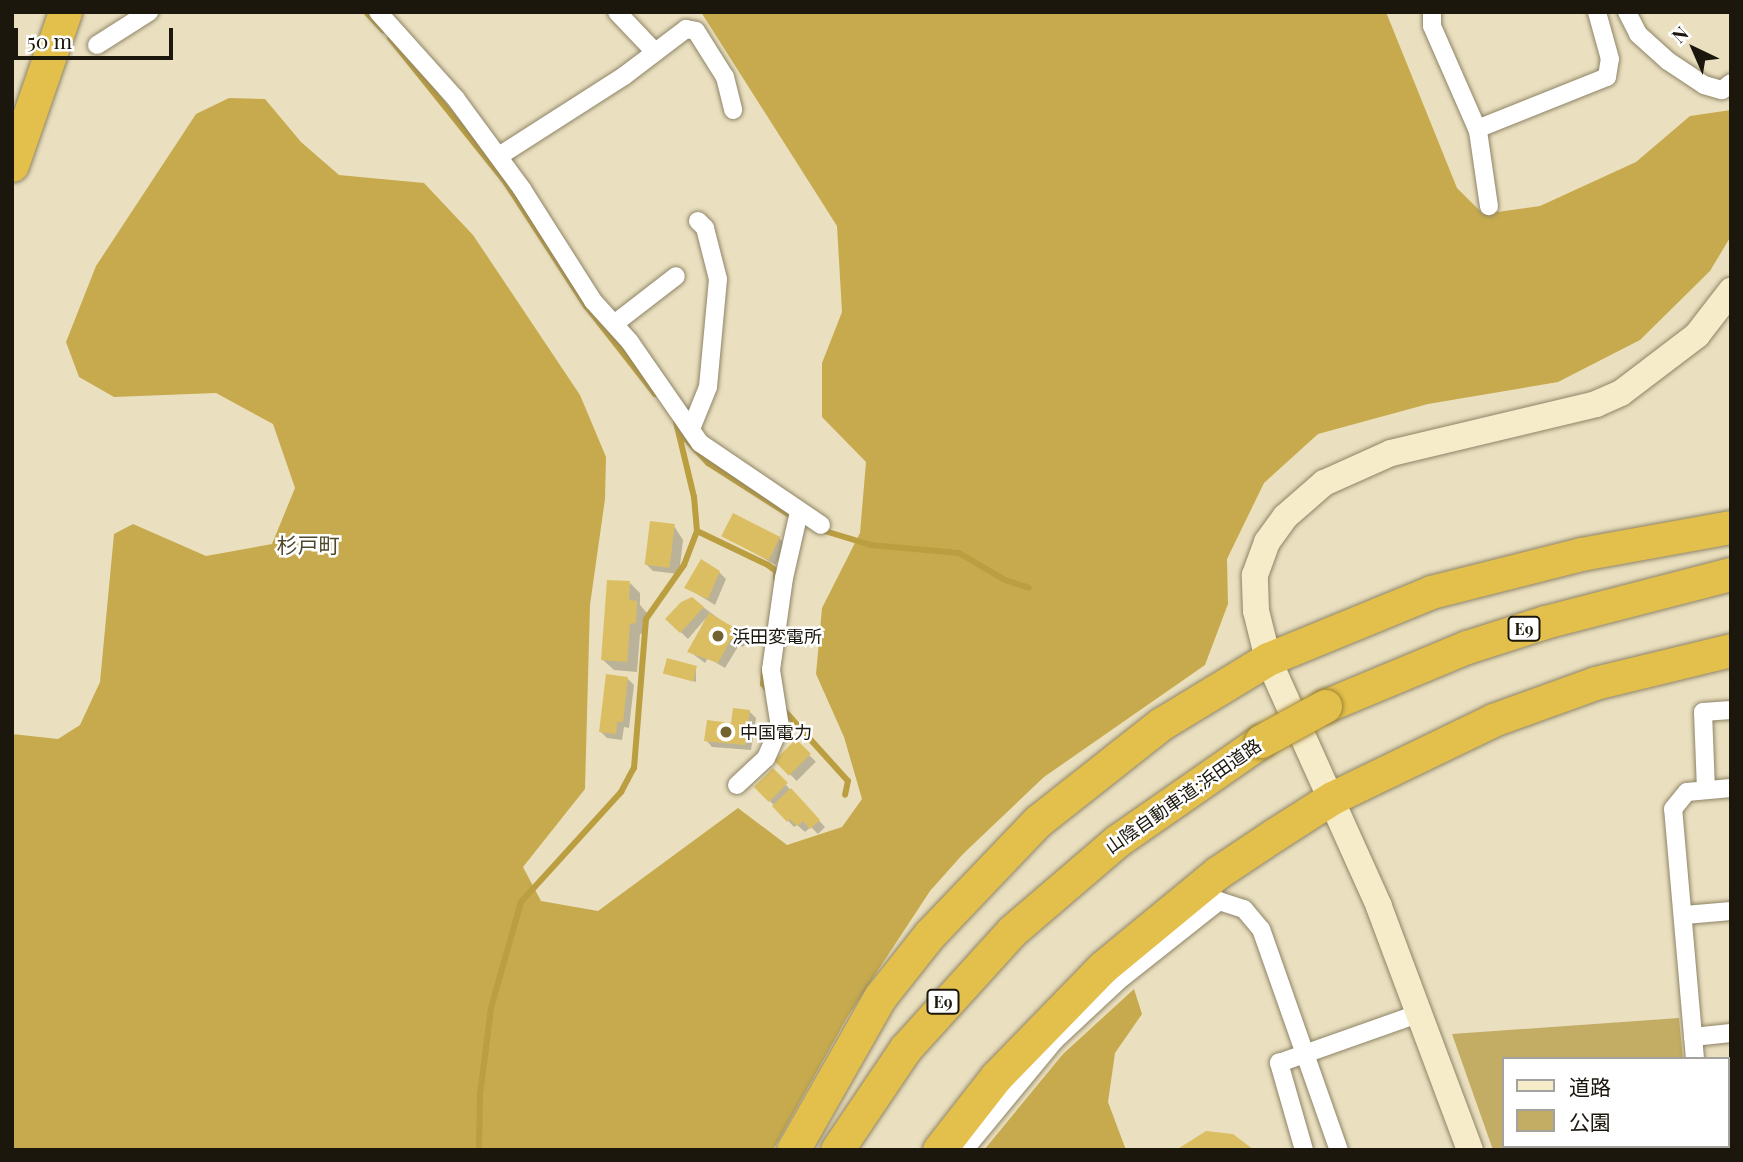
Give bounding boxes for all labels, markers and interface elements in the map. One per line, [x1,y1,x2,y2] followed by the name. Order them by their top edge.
[18,14,177,58] scale bar
[1659,14,1729,84] north arrow
[1665,20,1693,48] text: N
[27,26,72,54] text: 50 m
[277,531,339,557] district label: 杉戸町
[1506,616,1542,642] road number: E9
[732,625,822,647] place label: 浜田変電所
[710,628,726,644] marker: 浜田変電所
[740,721,812,743] place label: 中国電力
[718,724,734,740] marker: 中国電力
[1101,734,1265,858] street label: 山陰自動車道;浜田道路
[926,990,960,1014] road number: E9
[1502,1057,1729,1148] legend
[1569,1072,1611,1100] text: 道路
[1569,1107,1611,1135] text: 公園

